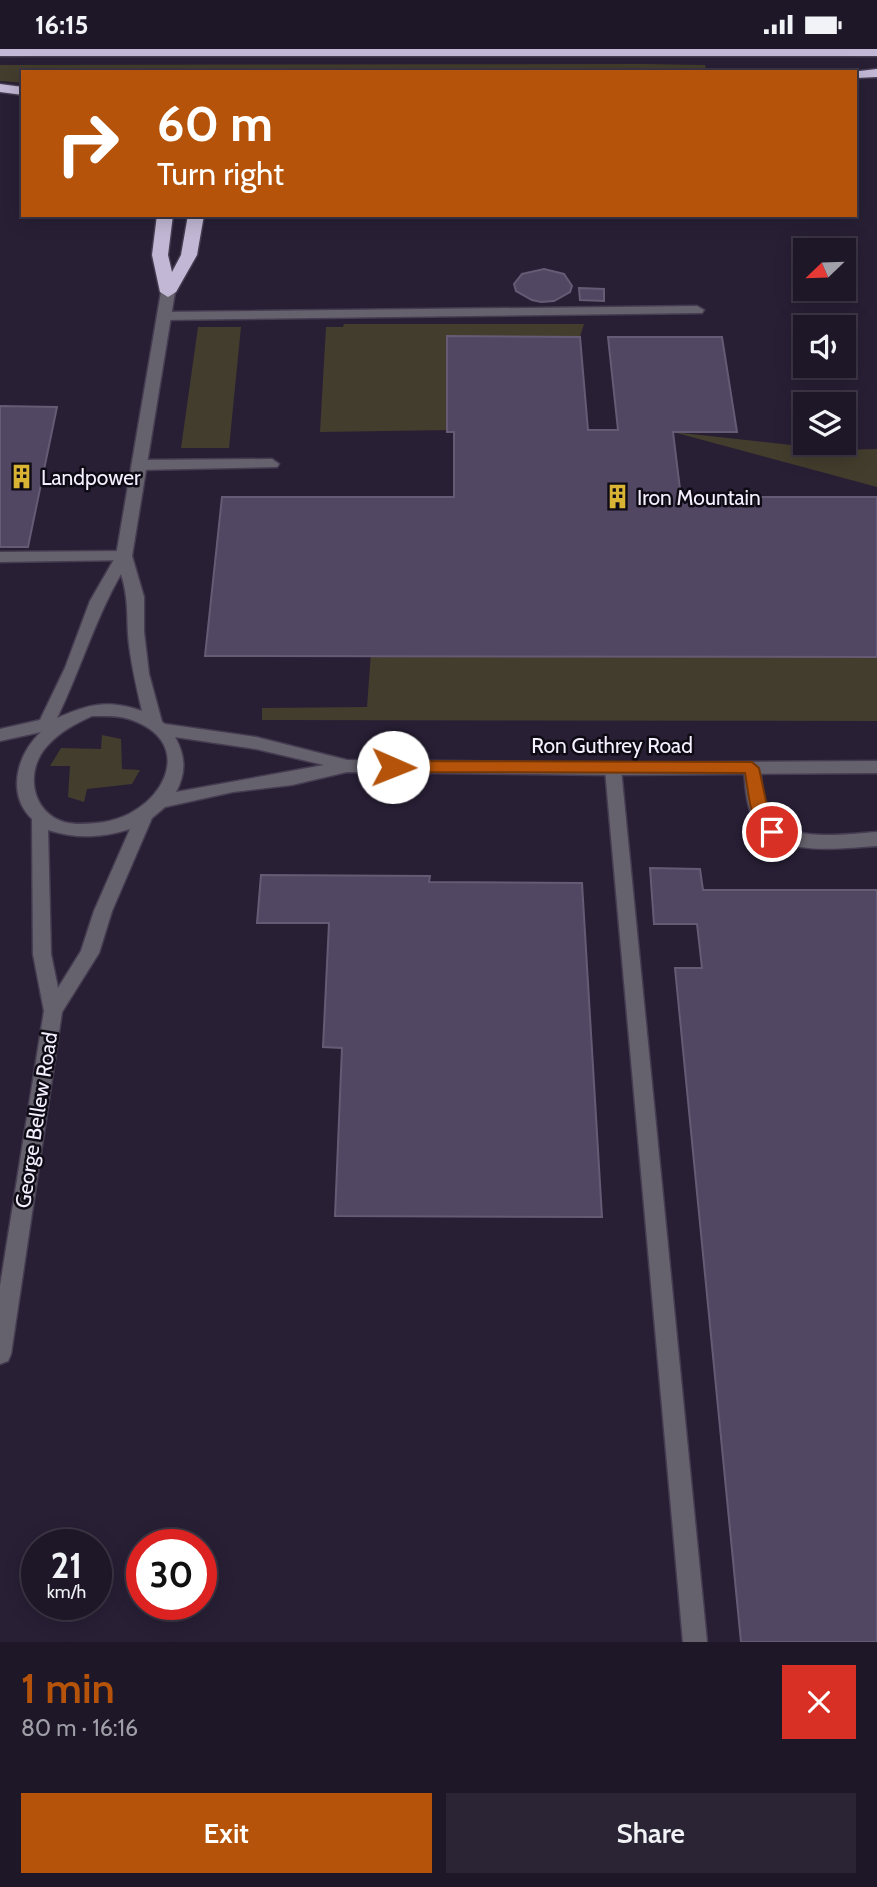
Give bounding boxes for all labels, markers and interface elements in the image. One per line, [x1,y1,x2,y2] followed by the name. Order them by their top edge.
[35,9,89,41] text: 16:15
[157,94,273,153] text: 60 m
[42,98,133,189] icon: right
[157,154,284,193] text: Turn right
[793,238,856,301] north arrow
[793,238,856,455] map controls
[793,315,856,378] button: sound
[793,392,856,455] button: layers
[7,463,35,491] building icon: Landpower
[41,465,141,490] place label: Landpower
[603,483,631,511] building icon: Iron Mountain
[637,485,761,510] place label: Iron Mountain
[356,730,430,804] position arrow
[531,733,693,758] street label: Ron Guthrey Road
[742,802,802,862] pin
[753,813,791,851] icon: arrive
[10,1030,62,1210] street label: George Bellew Road
[126,1529,217,1620] speed limit sign: 30
[51,1544,82,1587] text: 21
[47,1581,86,1603] text: km/h
[21,1662,115,1714] text: 1 min
[782,1665,856,1739] button: close
[21,1714,138,1742] text: 80 m · 16:16
[21,1793,432,1873] button: Exit
[446,1793,856,1873] button: Share

